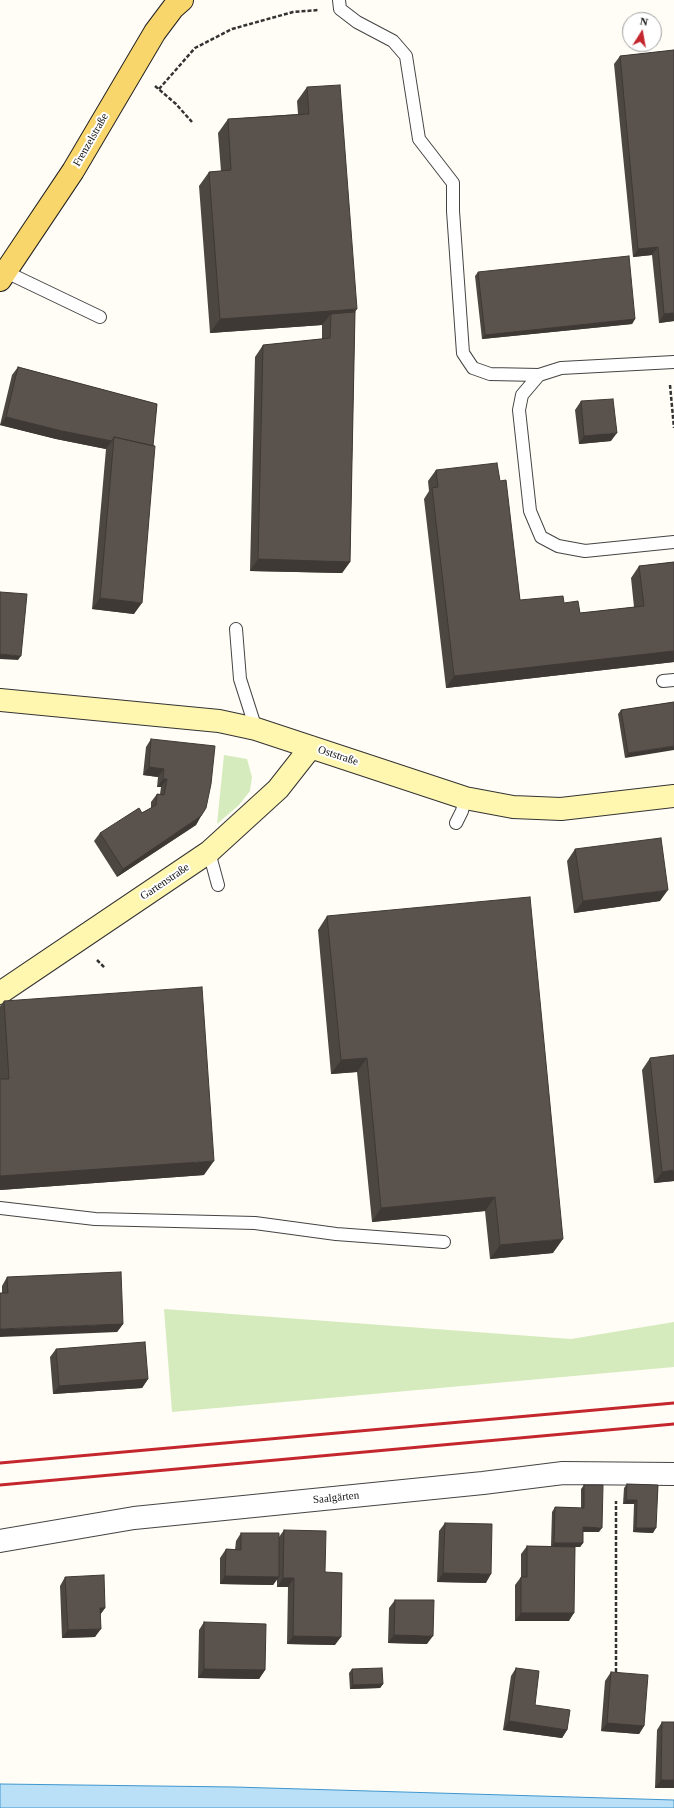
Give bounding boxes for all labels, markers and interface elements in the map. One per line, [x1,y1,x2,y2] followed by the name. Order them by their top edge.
[622,12,662,52] north arrow
[639,15,649,28] text: N
[70,111,112,169] street label: Frenzelstraße
[316,743,360,769] street label: Oststraße
[138,861,192,903] street label: Gartenstraße
[312,1489,360,1507] street label: Saalgärten

